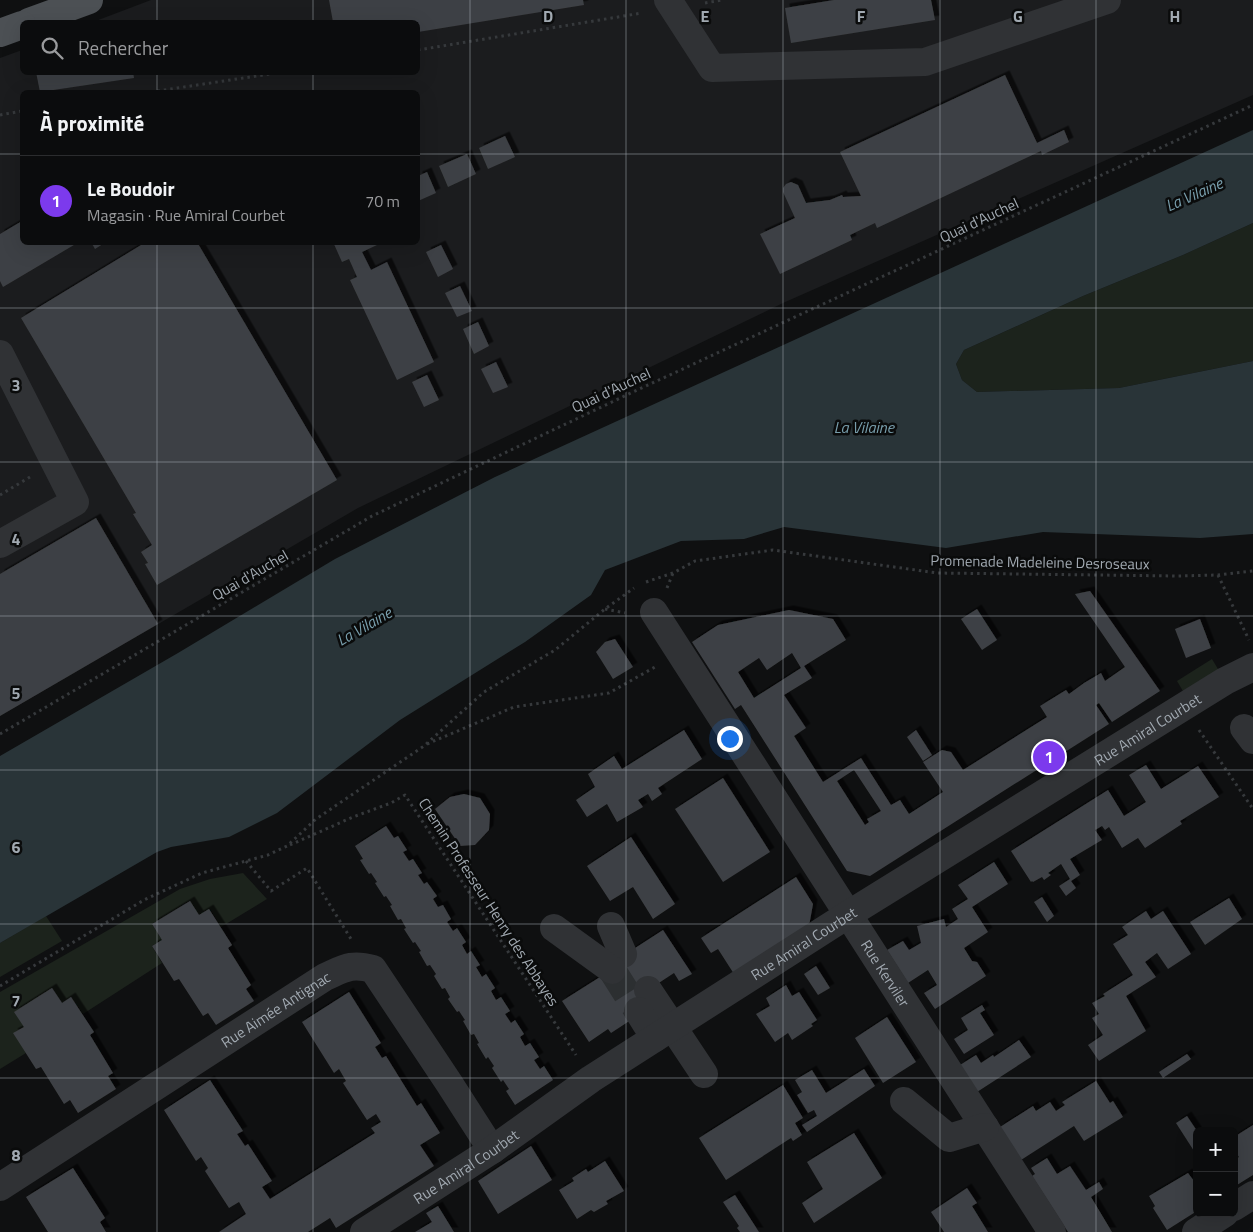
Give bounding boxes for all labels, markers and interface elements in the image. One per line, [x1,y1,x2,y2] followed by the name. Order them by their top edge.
[543,4,553,28] text: D
[701,4,710,28] text: E
[857,4,866,28] text: F
[1013,4,1023,28] text: G
[1170,4,1180,28] text: H
[20,20,420,75] search box
[78,33,168,62] text: Rechercher
[38,34,66,62] icon: search
[40,107,144,139] text: À proximité
[1162,170,1228,217] water label: La Vilaine
[87,174,175,203] text: Le Boudoir
[52,189,60,213] text: 1
[365,189,400,213] text: 70 m
[936,192,1022,248] street label: Quai d'Auchel
[87,203,285,227] text: Magasin · Rue Amiral Courbet
[568,362,654,418] street label: Quai d'Auchel
[12,373,20,397] text: 3
[834,415,896,439] water label: La Vilaine
[12,527,21,551] text: 4
[207,544,293,606] street label: Quai d'Auchel
[930,549,1150,575] street label: Promenade Madeleine Desroseaux
[332,600,398,651] water label: La Vilaine
[12,681,21,705] text: 5
[1089,687,1206,771] street label: Rue Amiral Courbet
[717,726,743,752] your location
[1033,738,1065,776] pin: 1
[413,793,565,1011] street label: Chemin Professeur Henry des Abbayes
[12,835,21,859] text: 6
[746,900,862,986] street label: Rue Amiral Courbet
[856,935,916,1011] street label: Rue Kerviler
[216,965,334,1053] street label: Rue Aimée Antignac
[12,989,20,1013] text: 7
[408,1123,524,1209] street label: Rue Amiral Courbet
[1193,1127,1238,1217] map controls
[1193,1127,1238,1172] button: +
[12,1143,21,1167] text: 8
[1193,1172,1238,1217] button: −

